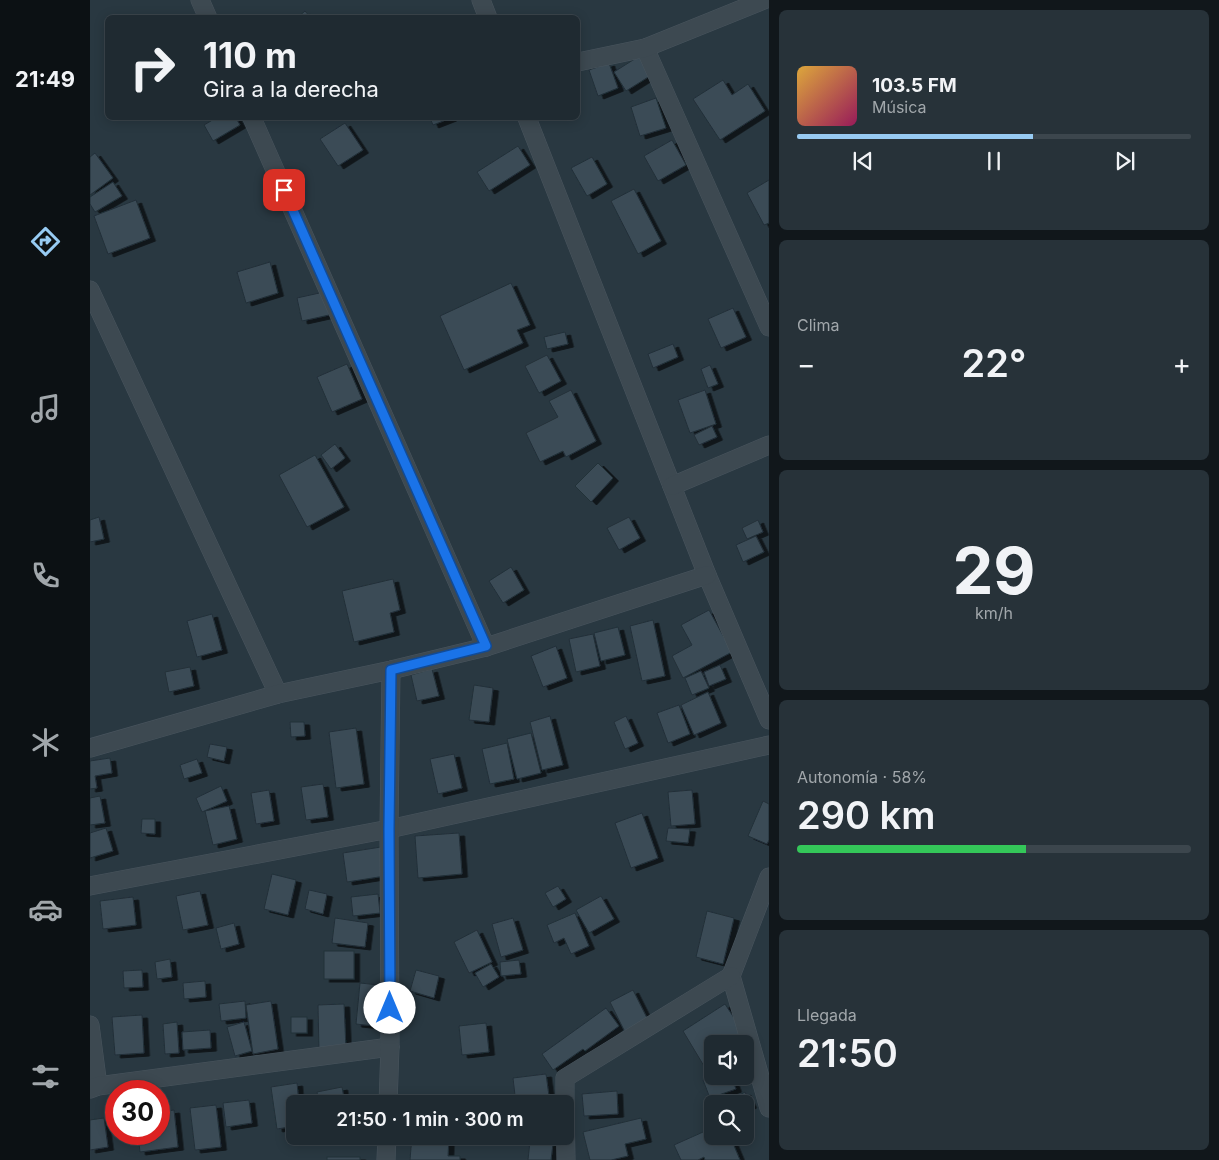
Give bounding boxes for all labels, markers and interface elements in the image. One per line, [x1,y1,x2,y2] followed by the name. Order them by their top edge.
[203,34,297,76] text: 110 m
[120,35,185,100] icon: right
[15,66,75,92] text: 21:49
[872,74,957,97] text: 103.5 FM
[203,76,379,102] text: Gira a la derecha
[872,97,927,117] text: Música
[849,147,877,175] icon: previous
[980,147,1008,175] icon: pause
[1111,147,1139,175] icon: next
[263,169,305,211] pin
[270,176,298,204] icon: arrive
[28,224,63,259] icon: directions
[797,315,839,335] text: Clima
[962,340,1026,386] text: 22°
[797,347,816,381] text: −
[1172,347,1191,381] text: +
[28,391,63,426] icon: music
[952,531,1036,610] text: 29
[28,558,63,593] icon: phone
[975,603,1013,623] text: km/h
[28,725,63,760] icon: climate
[797,767,927,787] text: Autonomía · 58%
[797,792,935,838] text: 290 km
[28,892,63,927] icon: car
[363,981,415,1033] position arrow
[797,1005,857,1025] text: Llegada
[797,1030,898,1076] text: 21:50
[704,1035,754,1145] map controls
[704,1035,754,1085] button: sound
[28,1059,63,1094] icon: filters
[105,1080,170,1145] speed limit sign: 30
[704,1095,754,1145] button: search
[336,1108,524,1131] text: 21:50 · 1 min · 300 m

